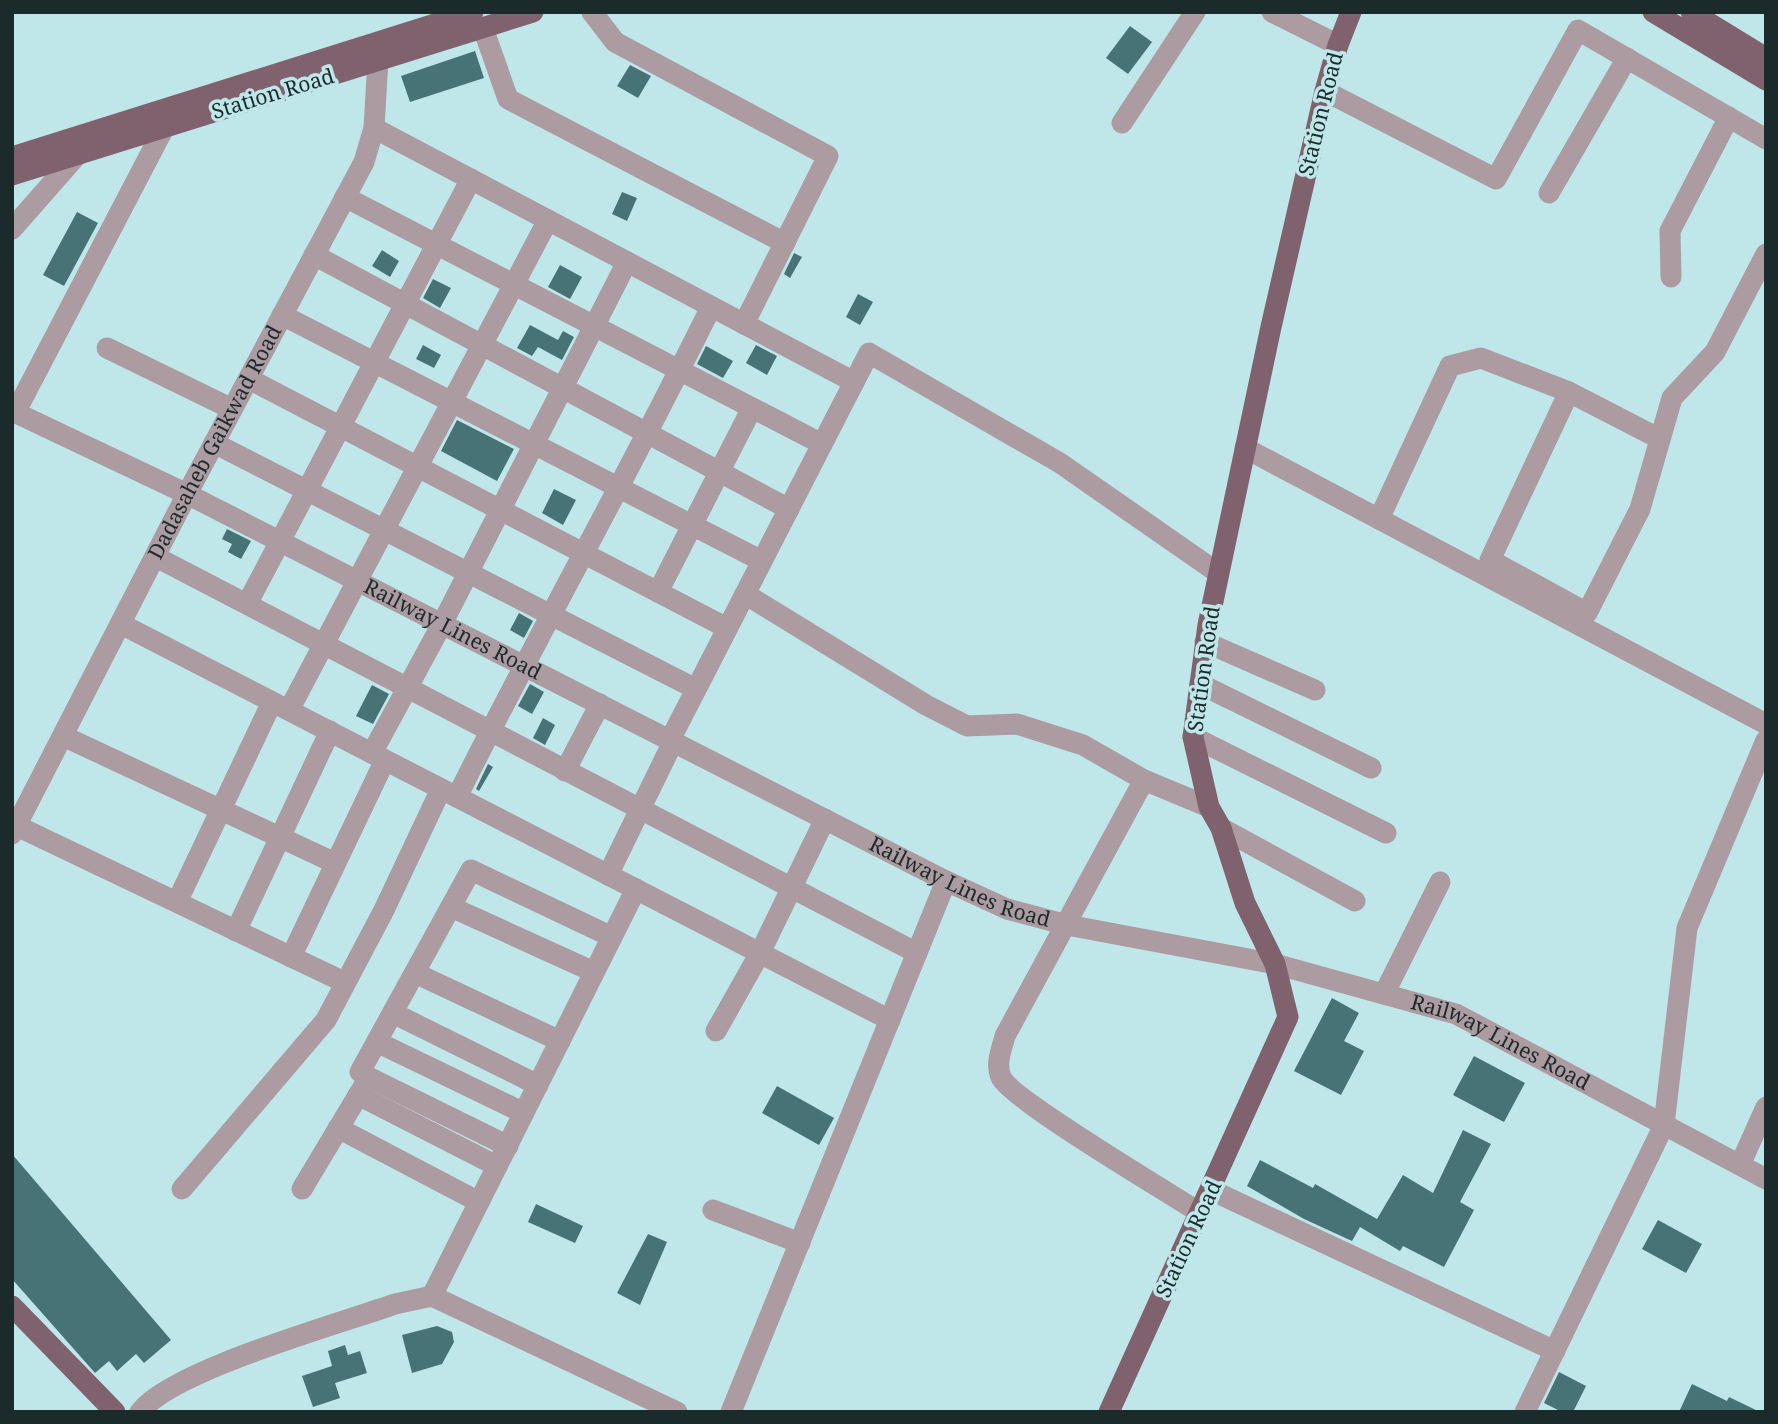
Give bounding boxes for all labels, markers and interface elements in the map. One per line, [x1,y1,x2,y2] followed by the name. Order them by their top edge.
[1291,49,1349,179] street label: Station Road
[208,61,337,125] street label: Station Road
[141,320,287,564] street label: Dadasaheb Gaikwad Road
[360,572,547,686] street label: Railway Lines Road
[1180,604,1226,733] street label: Station Road
[865,829,1054,933] street label: Railway Lines Road
[1408,987,1595,1096] street label: Railway Lines Road
[1149,1175,1228,1302] street label: Station Road

